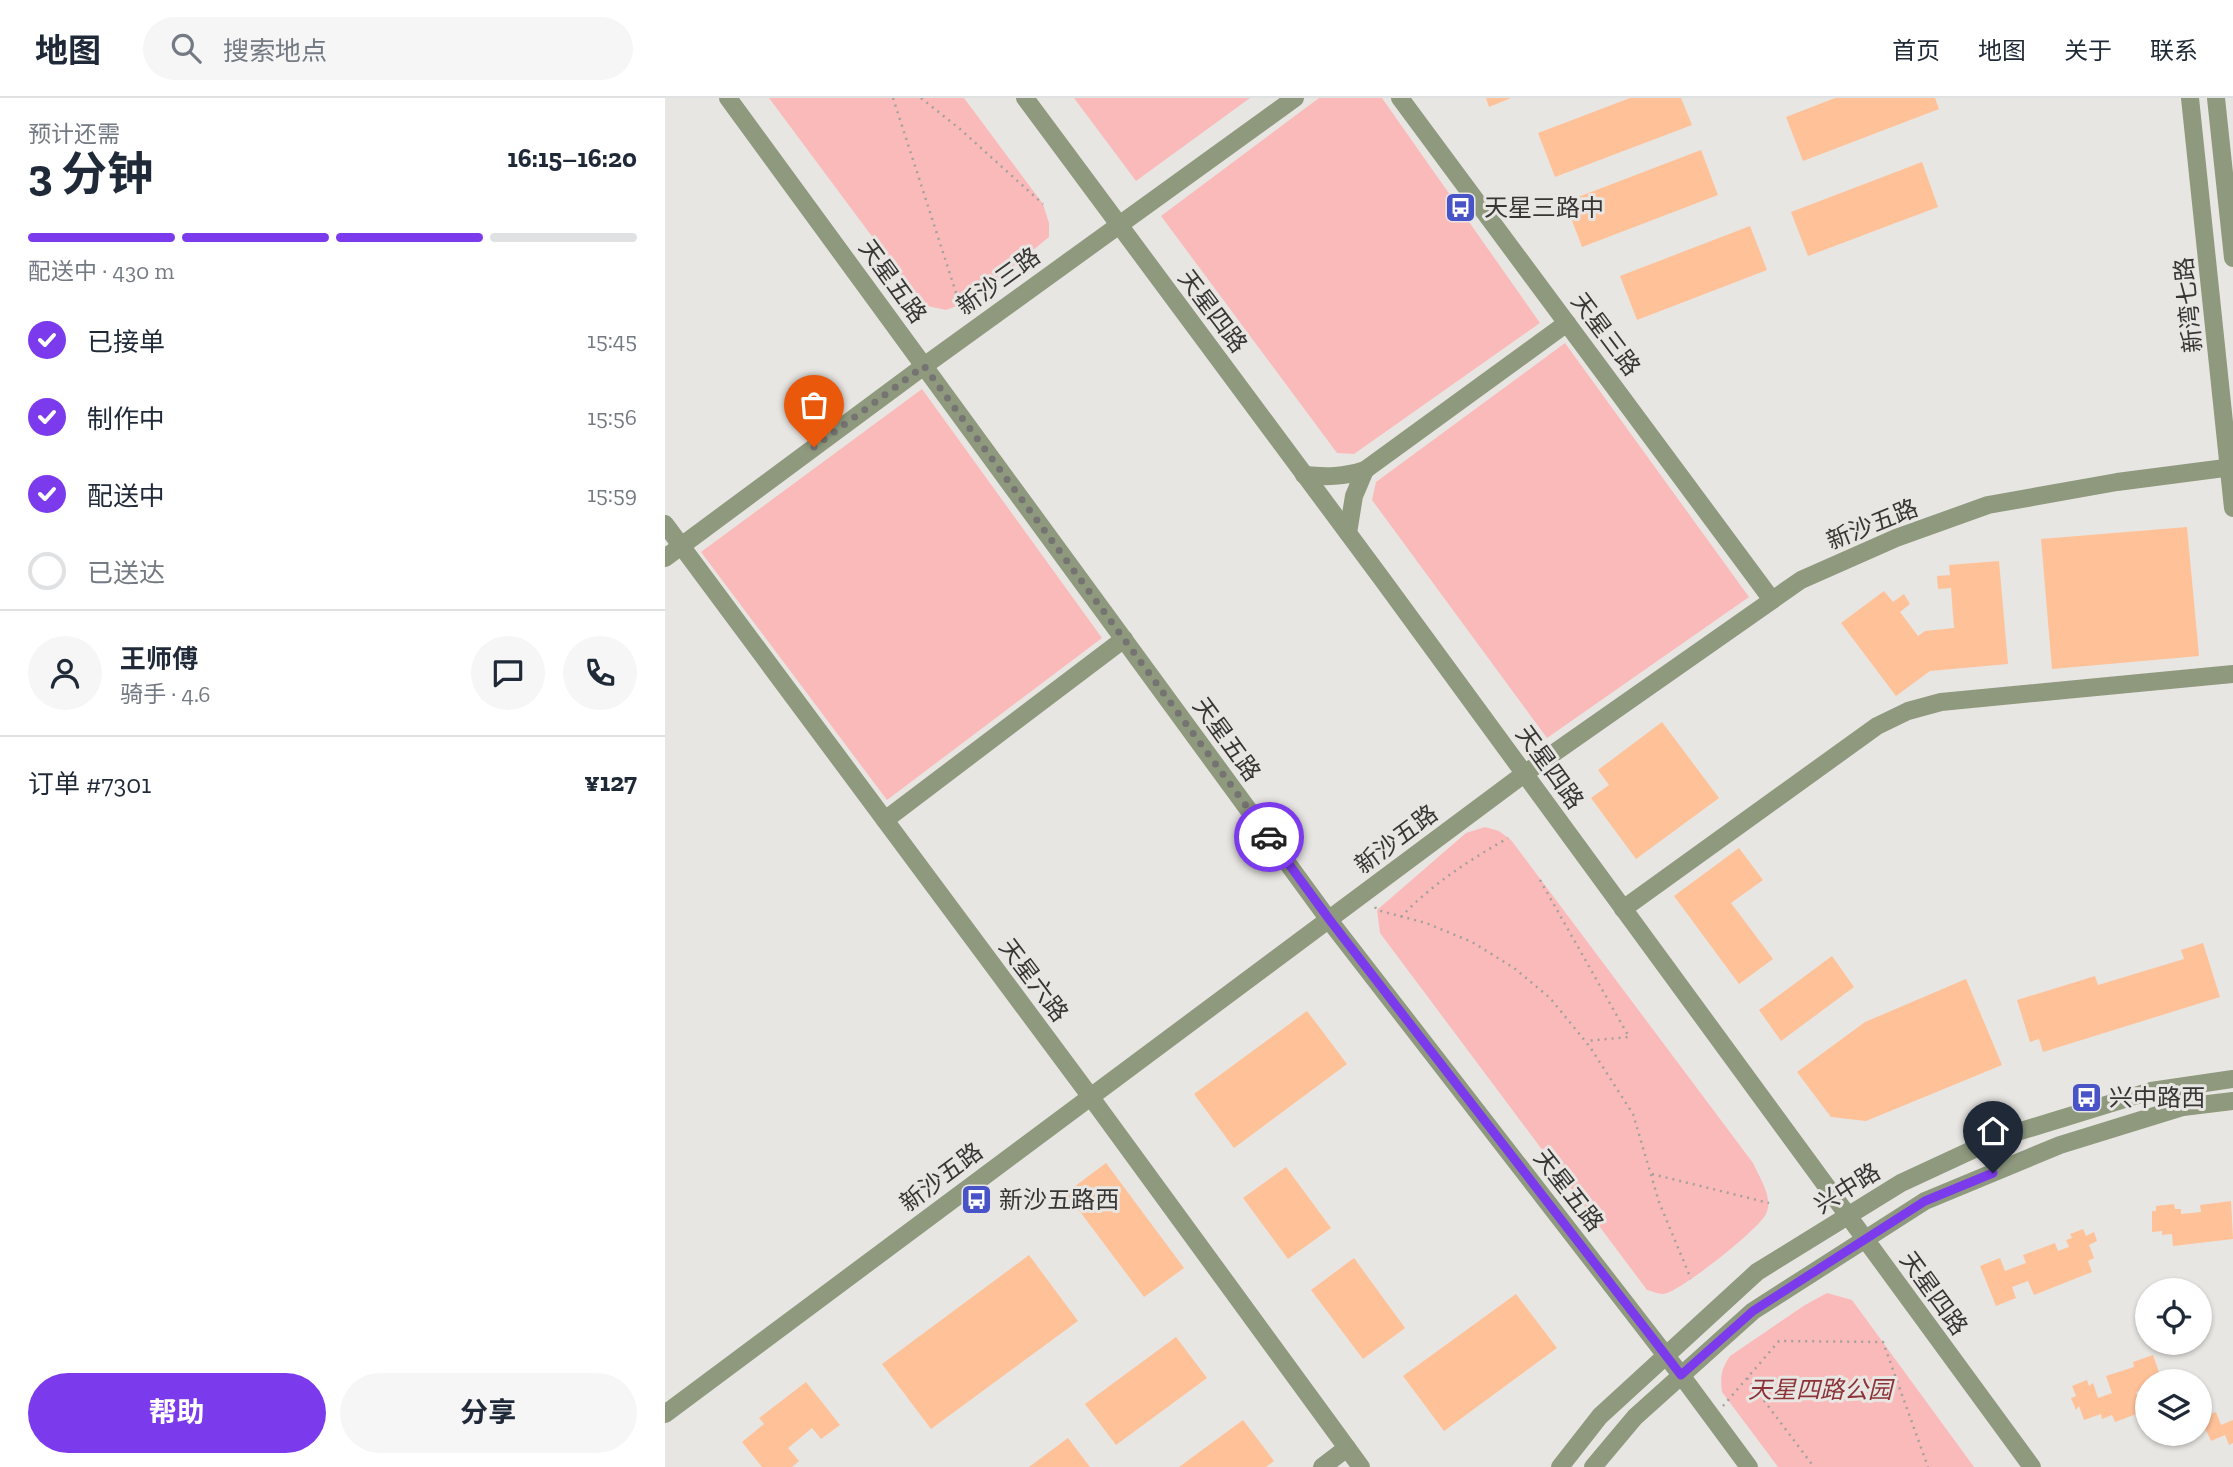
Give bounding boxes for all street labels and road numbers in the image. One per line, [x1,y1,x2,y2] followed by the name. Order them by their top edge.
[853,234,933,328] street label: 天星五路
[951,241,1045,321] street label: 新沙三路
[2169,256,2207,354] street label: 新湾七路
[1173,264,1253,358] street label: 天星四路
[1566,287,1646,381] street label: 天星三路
[1822,493,1922,555] street label: 新沙五路
[1187,692,1267,786] street label: 天星五路
[1510,720,1590,814] street label: 天星四路
[1349,799,1443,879] street label: 新沙五路
[994,933,1074,1027] street label: 天星六路
[894,1137,988,1217] street label: 新沙五路
[1528,1143,1610,1237] street label: 天星五路
[1809,1157,1885,1219] street label: 兴中路
[1894,1246,1974,1340] street label: 天星四路

